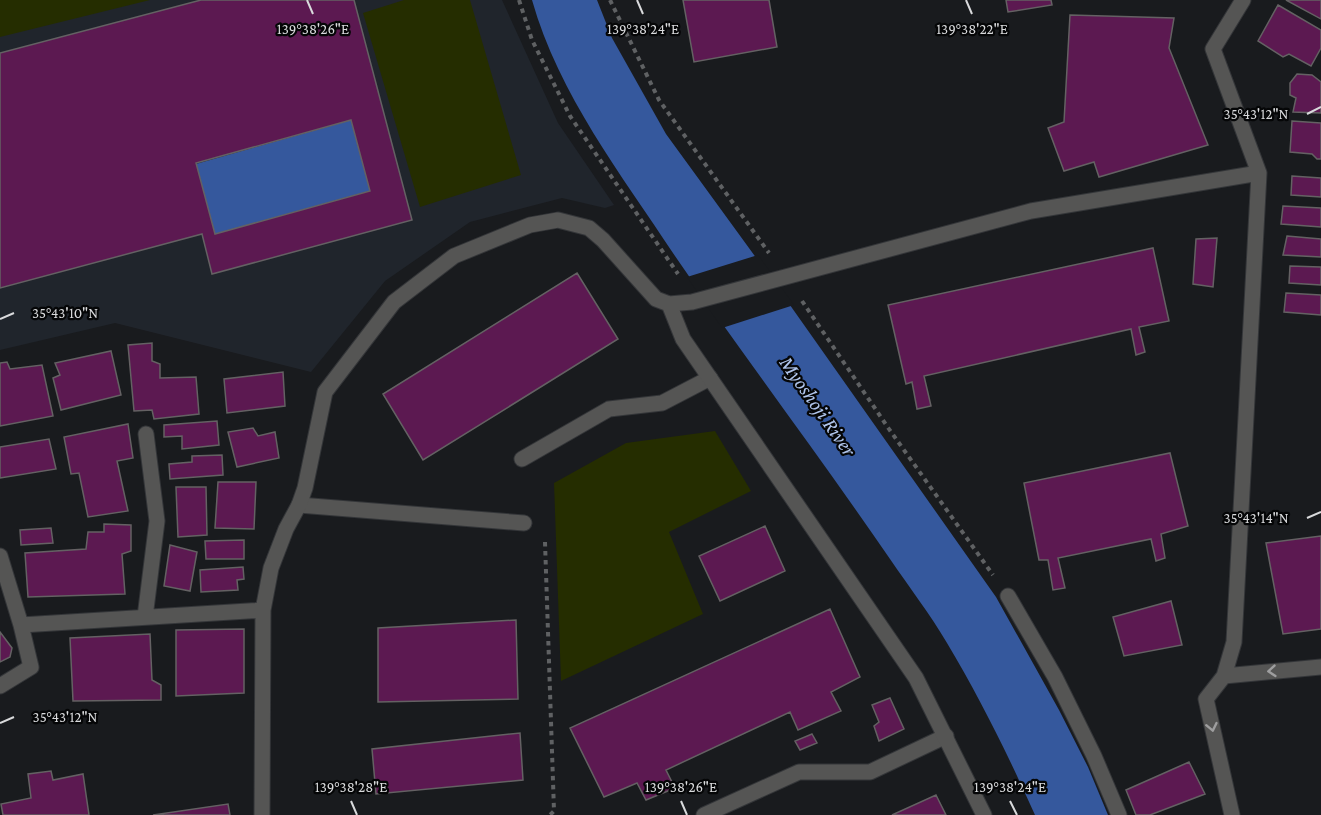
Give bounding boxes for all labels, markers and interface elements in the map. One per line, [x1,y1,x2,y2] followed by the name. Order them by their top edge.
[277,21,349,37] text: 139°38'26"E
[607,21,679,37] text: 139°38'24"E
[936,21,1008,37] text: 139°38'22"E
[1224,106,1289,122] text: 35°43'12"N
[32,305,98,321] text: 35°43'10"N
[774,350,862,461] water label: Myoshoji River
[1223,510,1289,526] text: 35°43'14"N
[1268,664,1277,677] one-way arrow
[33,709,98,725] text: 35°43'12"N
[1205,722,1218,732] one-way arrow
[315,779,387,795] text: 139°38'28"E
[645,779,717,795] text: 139°38'26"E
[974,779,1046,795] text: 139°38'24"E

